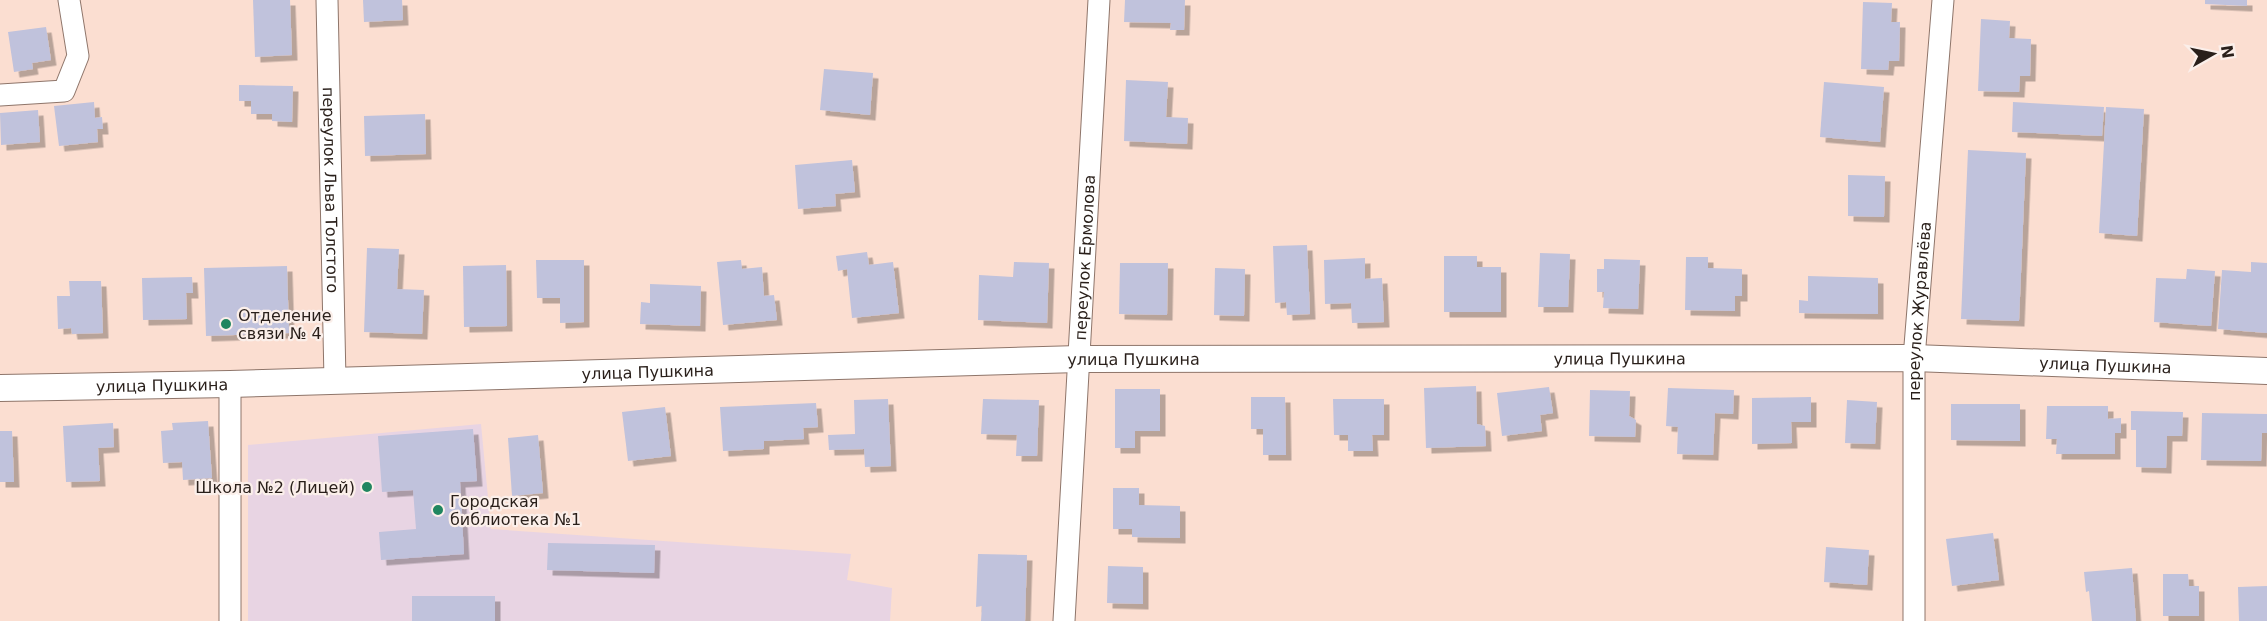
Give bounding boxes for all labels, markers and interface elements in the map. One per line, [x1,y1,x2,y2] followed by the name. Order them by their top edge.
[2183,24,2243,84] north arrow
[2217,44,2238,60] text: N
[319,87,343,293] street label: переулок Льва Толстого
[1070,174,1099,341] street label: переулок Ермолова
[1904,221,1935,401] street label: переулок Журавлёва
[238,306,332,343] place label: Отделение связи № 4
[219,317,233,331] marker: Отделение связи № 4
[1067,349,1200,369] street label: улица Пушкина
[1553,349,1686,368] street label: улица Пушкина
[2039,353,2172,377] street label: улица Пушкина
[581,360,714,383] street label: улица Пушкина
[96,375,228,396] street label: улица Пушкина
[195,478,355,497] place label: Школа №2 (Лицей)
[360,480,374,494] marker: Школа №2 (Лицей)
[450,492,581,529] place label: Городская библиотека №1
[431,503,445,517] marker: Городская библиотека №1

